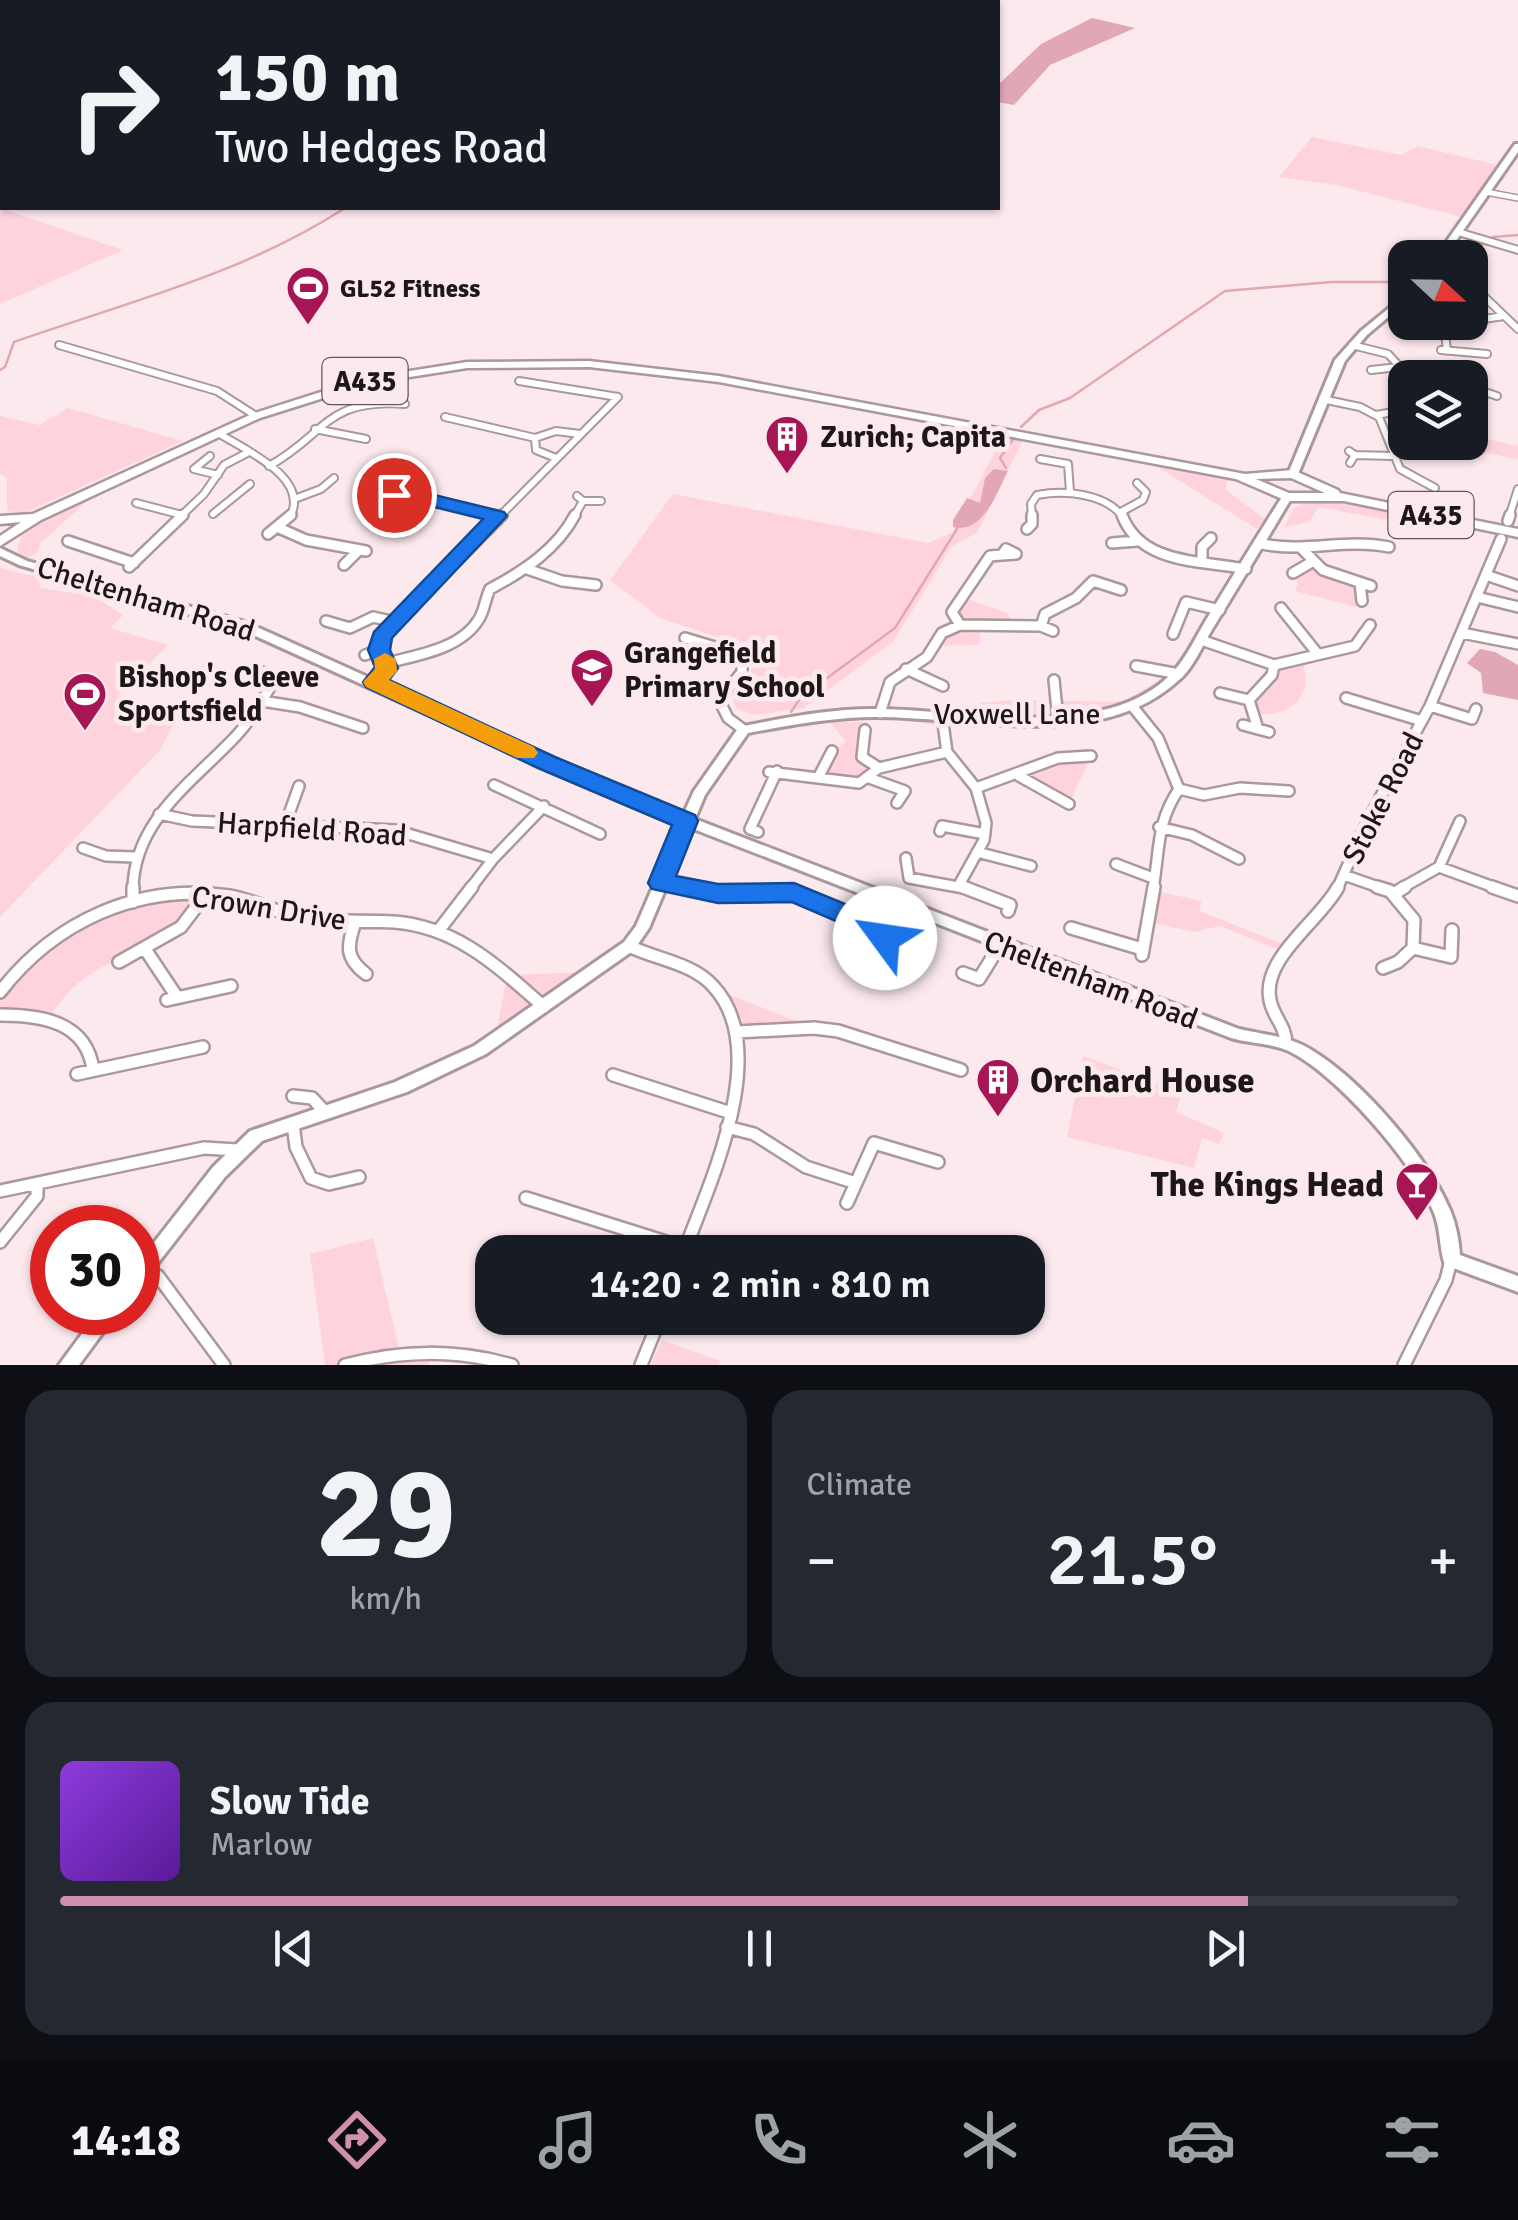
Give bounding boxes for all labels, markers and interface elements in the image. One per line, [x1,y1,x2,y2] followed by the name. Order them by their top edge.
[215,34,400,120] text: 150 m
[50,40,180,170] icon: right
[215,120,548,175] text: Two Hedges Road
[1388,240,1488,340] north arrow
[1388,240,1488,460] map controls
[285,265,331,326] sports icon: GL52 Fitness
[340,273,480,304] place label: GL52 Fitness
[322,358,408,404] road number: A435
[1388,360,1488,460] button: layers
[764,414,810,475] building icon: Zurich; Capita
[820,419,1006,456] place label: Zurich; Capita
[352,453,437,538] pin
[367,468,422,523] icon: arrive
[1388,492,1474,538] road number: A435
[33,549,259,650] street label: Cheltenham Road
[624,635,825,706] place label: Grangefield Primary School
[569,647,615,708] school or university icon: Grangefield Primary School
[118,659,319,730] place label: Bishop's Cleeve Sportsfield
[62,671,108,732] sports icon: Bishop's Cleeve Sportsfield
[934,696,1100,733] street label: Voxwell Lane
[1335,726,1432,870] street label: Stoke Road
[216,804,408,855] street label: Harpfield Road
[189,878,349,939] street label: Crown Drive
[833,886,937,990] position arrow
[979,923,1203,1038] street label: Cheltenham Road
[975,1057,1021,1118] building icon: Orchard House
[1030,1059,1255,1102] place label: Orchard House
[1394,1161,1440,1222] bar icon: The Kings Head
[1151,1163,1384,1206] place label: The Kings Head
[30,1205,160,1335] speed limit sign: 30
[589,1261,931,1308] text: 14:20 · 2 min · 810 m
[316,1434,456,1594] text: 29
[807,1465,912,1504] text: Climate
[1047,1513,1218,1606] text: 21.5°
[807,1527,836,1595] text: −
[1428,1527,1458,1595] text: +
[350,1579,422,1618] text: km/h
[210,1778,370,1825] text: Slow Tide
[210,1825,312,1864] text: Marlow
[266,1921,321,1976] icon: previous
[732,1921,787,1976] icon: pause
[1198,1921,1253,1976] icon: next
[322,2105,392,2175] icon: directions
[533,2105,603,2175] icon: music
[744,2105,814,2175] icon: phone
[955,2105,1025,2175] icon: climate
[1166,2105,1236,2175] icon: car
[1377,2105,1447,2175] icon: filters
[71,2113,181,2168] text: 14:18

